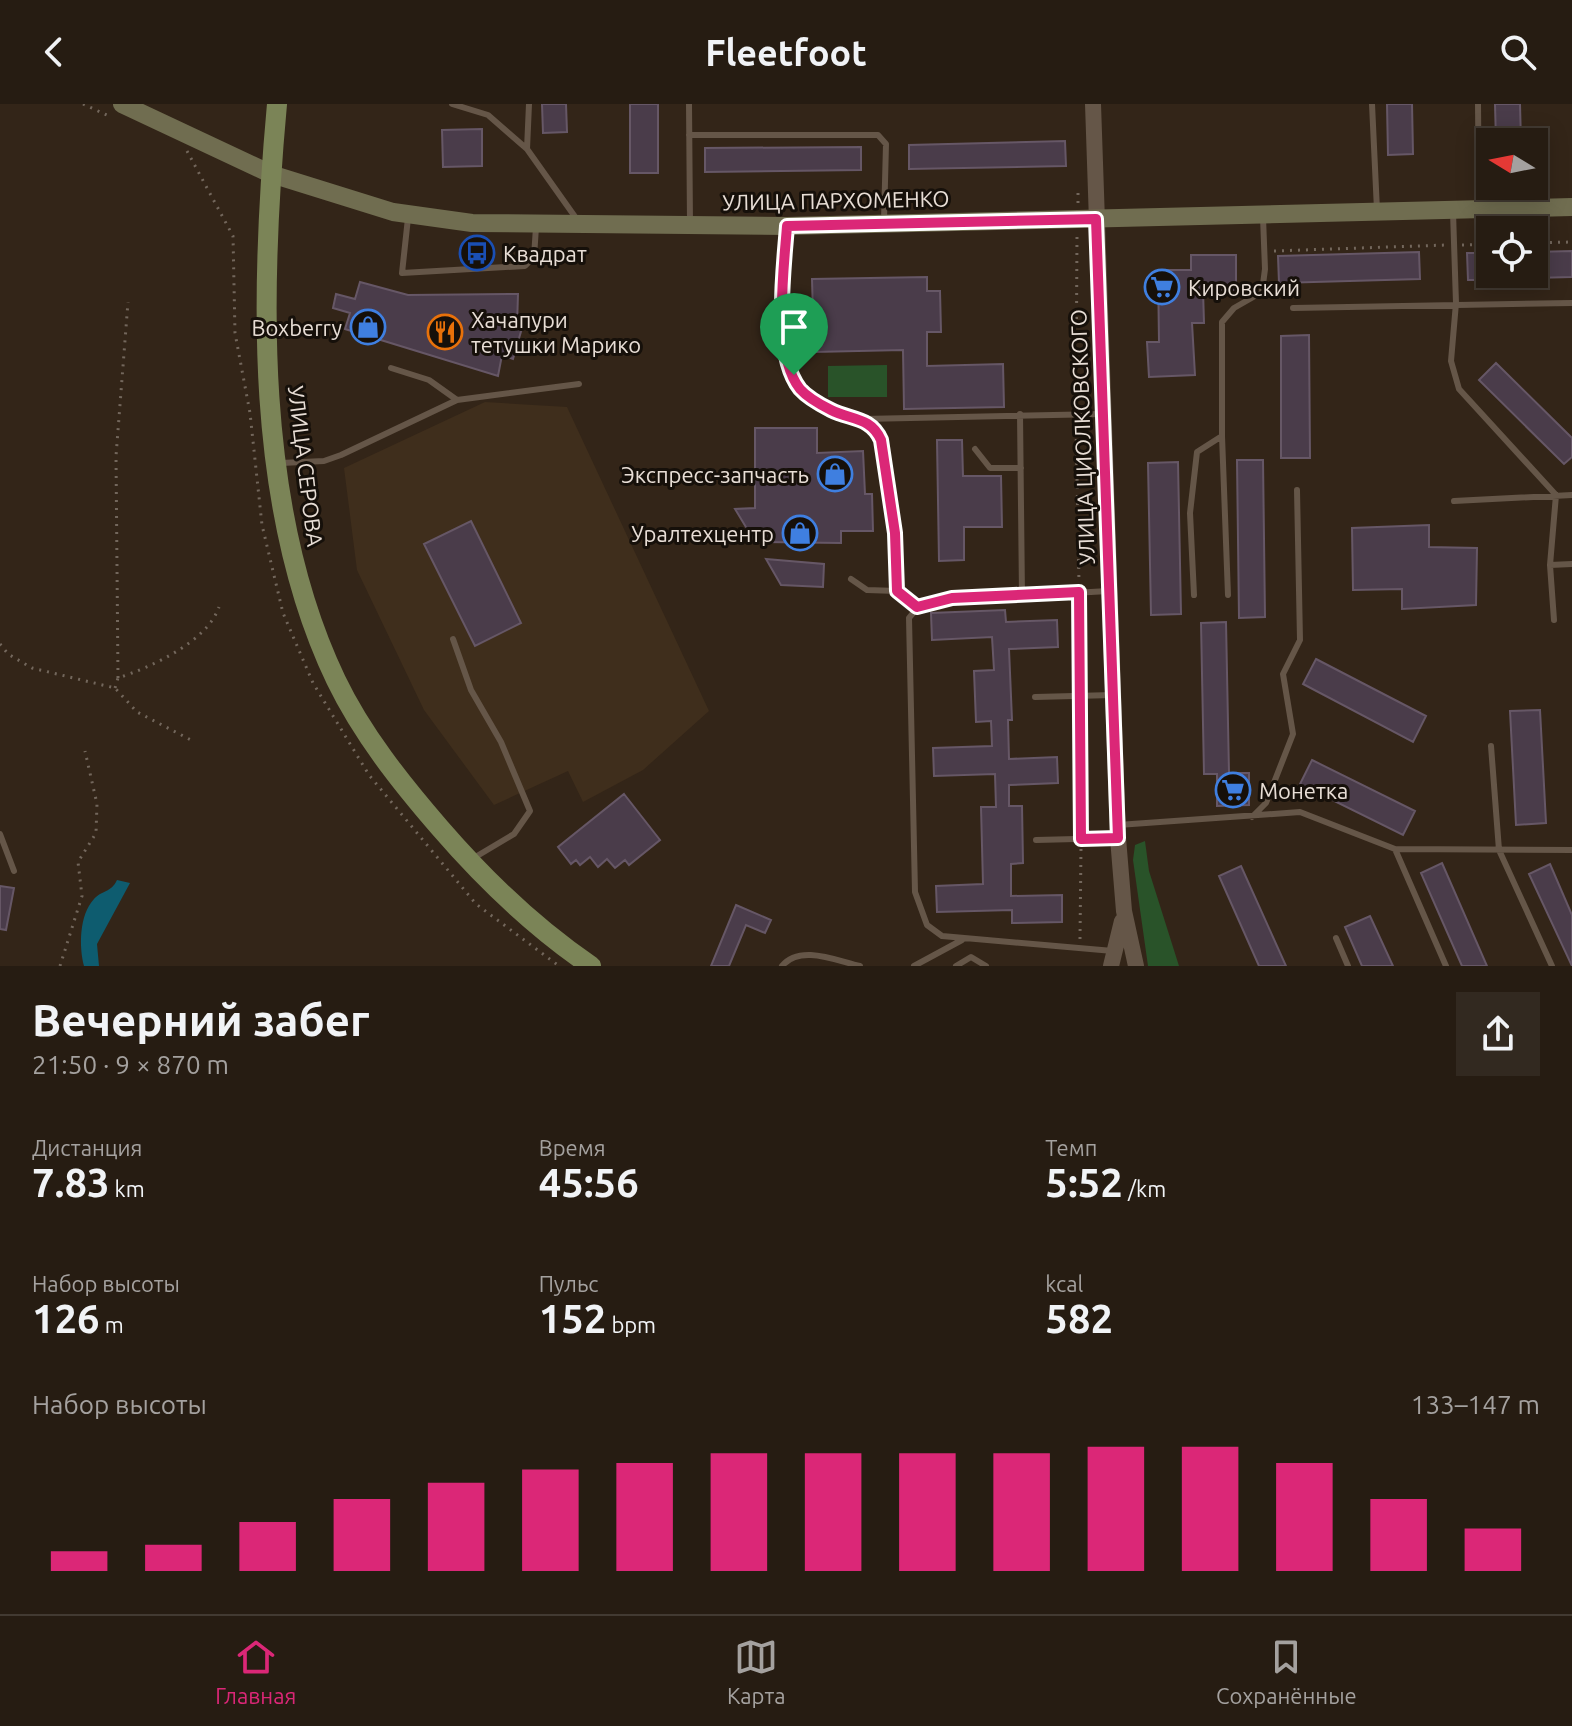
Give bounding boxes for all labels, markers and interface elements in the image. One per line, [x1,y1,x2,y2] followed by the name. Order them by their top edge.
[32,30,76,74] icon: back
[1496,30,1540,74] icon: search
[705,32,867,73] text: Fleetfoot
[1476,128,1548,200] north arrow
[1476,128,1548,288] map controls
[722,186,950,214] street label: УЛИЦА ПАРХОМЕНКО
[1476,216,1548,288] button: locate
[458,234,496,272] bus stop icon: Квадрат
[503,241,587,266] place label: Квадрат
[1143,268,1181,306] supermarket icon: Кировский
[1188,275,1300,300] place label: Кировский
[760,293,828,375] pin
[772,305,816,349] icon: arrive
[471,307,641,357] place label: Хачапури тетушки Марико
[349,308,387,346] shop icon: Boxberry
[1065,309,1099,565] street label: УЛИЦА ЦИОЛКОВСКОГО
[426,313,464,351] restaurant icon: Хачапури тетушки Марико
[251,315,342,340] place label: Boxberry
[284,384,328,549] street label: УЛИЦА СЕРОВА
[816,455,854,493] shop icon: Экспресс-запчасть
[621,462,809,487] place label: Экспресс-запчасть
[781,514,819,552] shop icon: Уралтехцентр
[631,521,774,546] place label: Уралтехцентр
[1214,771,1252,809] supermarket icon: Монетка
[1259,778,1348,803] place label: Монетка
[1456,992,1540,1076] button: share
[32,995,370,1044] text: Вечерний забег
[32,1050,229,1079] text: 21:50 · 9 × 870 m
[32,1135,142,1160] text: Дистанция
[539,1135,605,1160] text: Время
[1045,1135,1097,1160] text: Темп
[32,1160,110,1205] text: 7.83
[539,1160,639,1205] text: 45:56
[1045,1160,1123,1205] text: 5:52
[110,1176,145,1201] text: km
[1123,1176,1166,1201] text: /km
[32,1271,180,1296] text: Набор высоты
[539,1271,599,1296] text: Пульс
[1045,1271,1083,1296] text: kcal
[32,1296,100,1341] text: 126
[539,1296,606,1341] text: 152
[1045,1296,1113,1341] text: 582
[100,1312,124,1337] text: m
[606,1312,656,1337] text: bpm
[32,1390,207,1419] text: Набор высоты
[1411,1390,1540,1419] text: 133–147 m
[215,1635,296,1708] tab: Главная
[727,1635,786,1708] tab: Карта
[1216,1635,1357,1708] tab: Сохранённые

